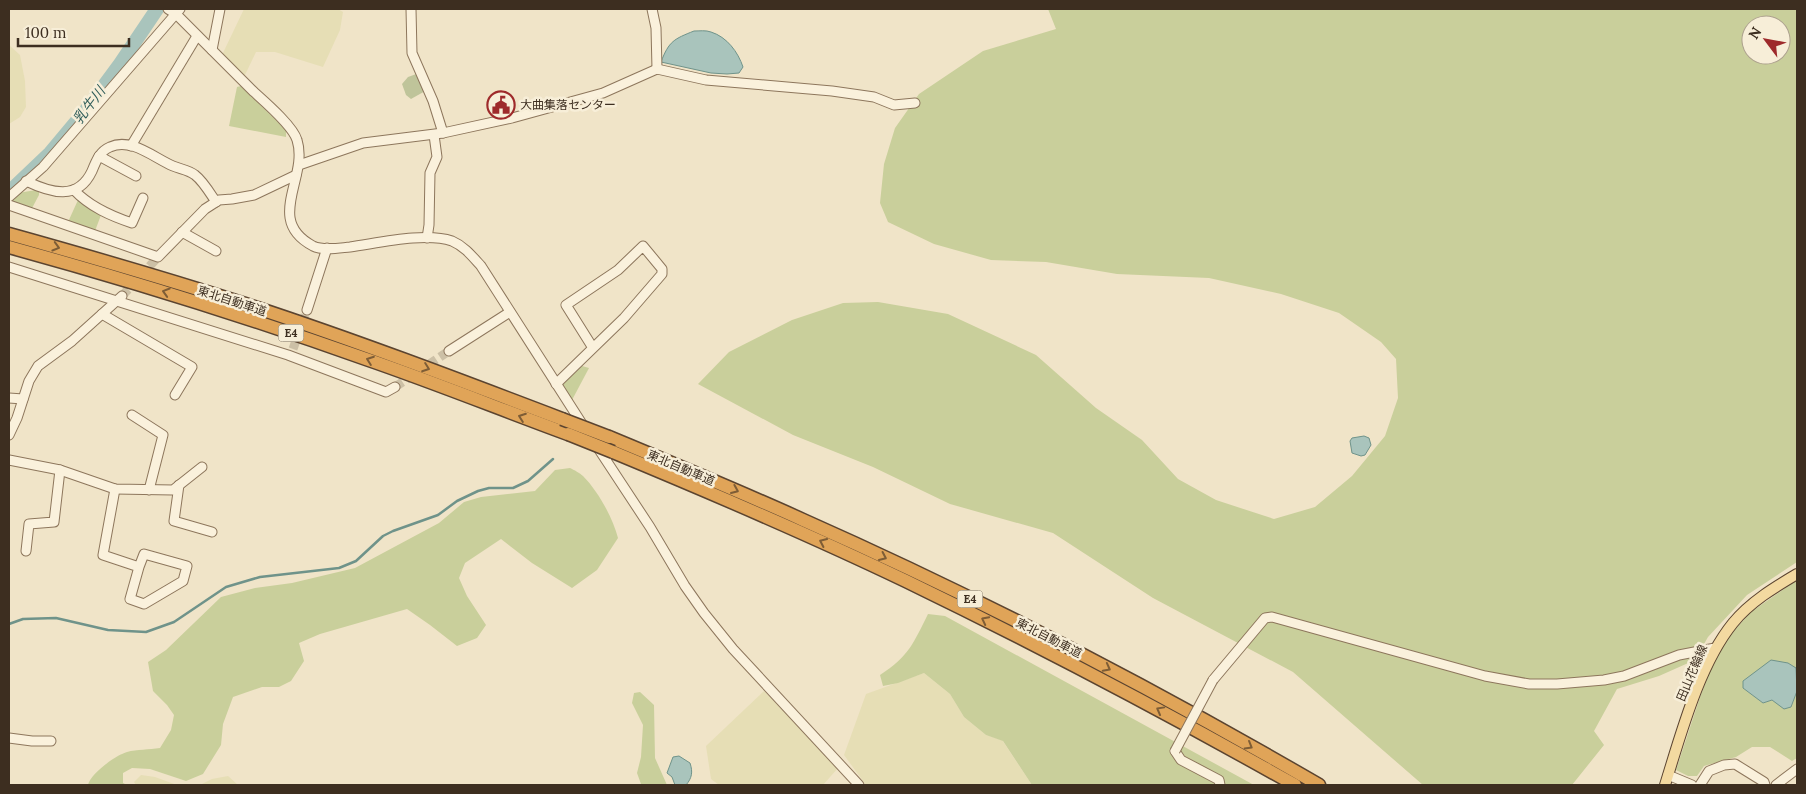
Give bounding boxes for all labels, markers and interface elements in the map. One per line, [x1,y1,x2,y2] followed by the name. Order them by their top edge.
[18,15,129,47] scale bar
[1741,15,1791,65] north arrow
[25,23,66,42] text: 100 m
[1744,24,1766,42] text: N
[69,81,110,127] water label: 乳牛川
[486,90,516,120] public building icon: 大曲集落センター
[520,97,616,112] place label: 大曲集落センター
[51,241,60,252] one-way arrow
[196,282,269,319] street label: 東北自動車道
[162,288,170,298] one-way arrow
[278,324,304,342] road number: E4
[366,356,374,366] one-way arrow
[422,362,430,372] one-way arrow
[518,413,527,423] one-way arrow
[645,447,717,489] street label: 東北自動車道
[730,485,738,495] one-way arrow
[819,539,828,549] one-way arrow
[878,550,887,561] one-way arrow
[958,590,982,608] road number: E4
[1014,615,1085,661] street label: 東北自動車道
[981,616,990,626] one-way arrow
[1673,642,1710,703] street label: 田山花輪線
[1101,662,1110,672] one-way arrow
[1157,707,1166,717] one-way arrow
[1244,739,1253,749] one-way arrow

